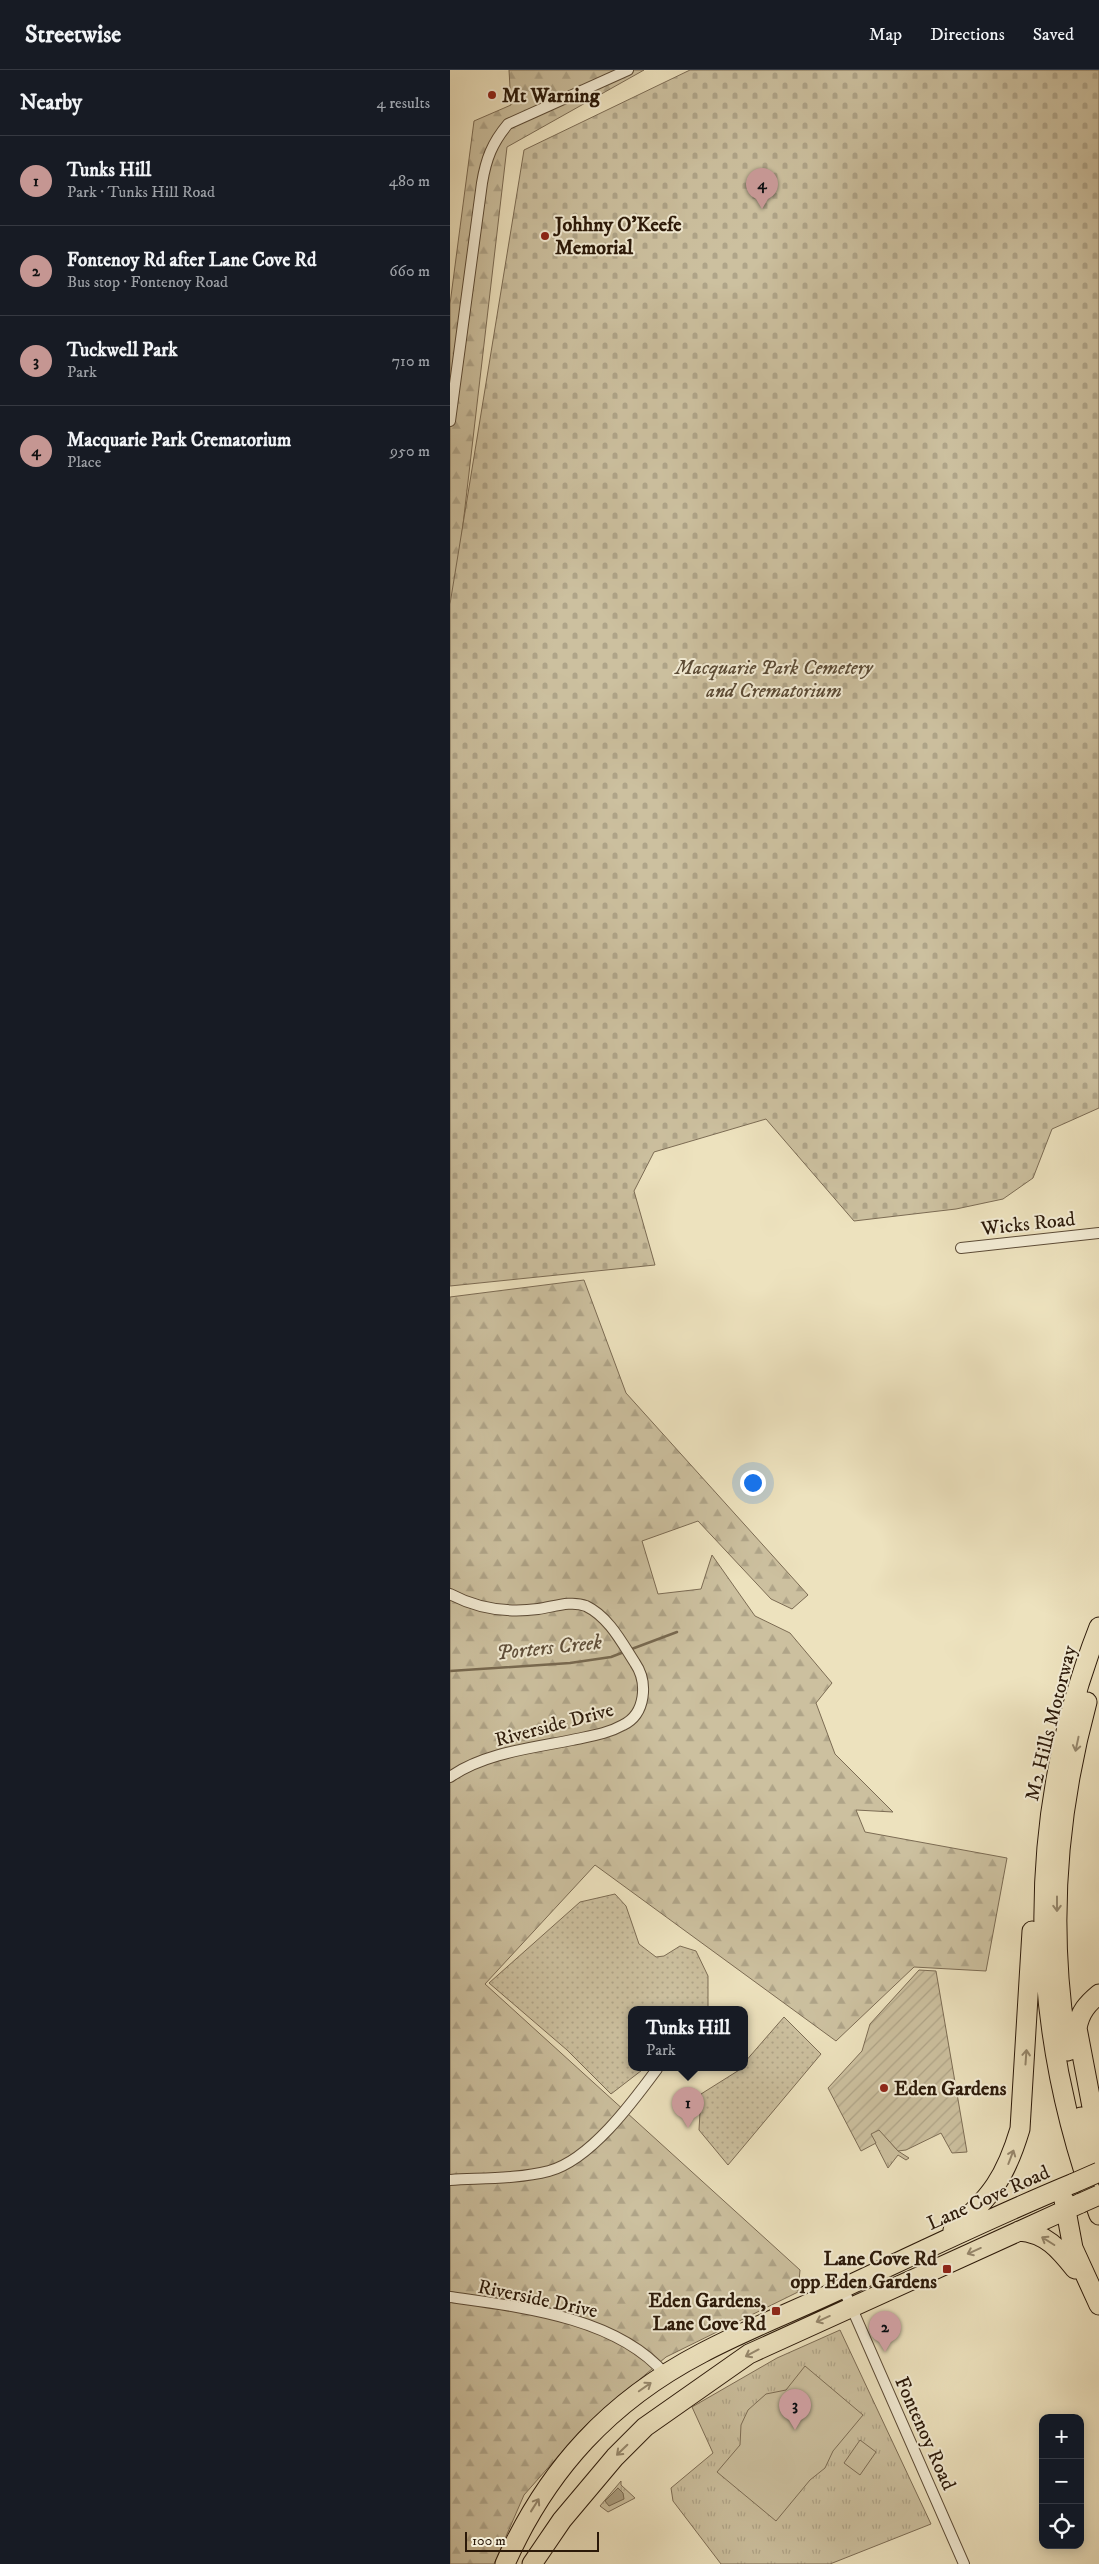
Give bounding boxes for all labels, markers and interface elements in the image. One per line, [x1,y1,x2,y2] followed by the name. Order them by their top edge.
[25,20,121,50] text: Streetwise
[869,24,902,46] text: Map
[930,24,1005,46] text: Directions
[1033,24,1074,46] text: Saved
[502,84,601,109] place label: Mt Warning
[486,89,498,101] marker: Mt Warning
[20,90,82,116] text: Nearby
[377,93,430,113] text: 4 results
[67,159,151,182] text: Tunks Hill
[746,168,778,209] pin: 4
[33,171,39,191] text: 1
[389,171,430,191] text: 480 m
[67,182,215,202] text: Park · Tunks Hill Road
[553,213,682,261] place label: Johhny O'Keefe Memorial
[539,230,551,242] marker: Johhny O'Keefe Memorial
[67,249,316,272] text: Fontenoy Rd after Lane Cove Rd
[32,261,40,281] text: 2
[389,261,430,281] text: 660 m
[67,272,228,292] text: Bus stop · Fontenoy Road
[67,339,178,362] text: Tuckwell Park
[33,351,39,371] text: 3
[392,351,430,371] text: 710 m
[67,362,97,382] text: Park
[67,429,291,452] text: Macquarie Park Crematorium
[31,441,41,461] text: 4
[390,441,430,461] text: 950 m
[67,452,101,472] text: Place
[673,656,874,704] park label: Macquarie Park Cemetery and Crematorium
[979,1207,1076,1242] street label: Wicks Road
[740,1470,766,1496] your location
[495,1630,603,1666] water label: Porters Creek
[1020,1643,1083,1804] street label: M2 Hills Motorway
[492,1698,616,1753] street label: Riverside Drive
[1072,1735,1082,1751] one-way arrow
[1052,1896,1062,1912] one-way arrow
[628,2006,748,2071] popup
[646,2017,730,2040] text: Tunks Hill
[646,2040,676,2060] text: Park
[1021,2050,1030,2066] one-way arrow
[894,2077,1007,2102] place label: Eden Gardens
[878,2082,890,2094] marker: Eden Gardens
[672,2087,704,2128] pin: 1
[1008,2149,1017,2164] one-way arrow
[923,2160,1054,2237] street label: Lane Cove Road
[1041,2235,1055,2246] one-way arrow
[967,2246,982,2256] one-way arrow
[791,2247,938,2295] place label: Lane Cove Rd opp Eden Gardens
[941,2263,953,2275] marker: Lane Cove Rd opp Eden Gardens
[475,2275,600,2324] street label: Riverside Drive
[648,2289,767,2337] place label: Eden Gardens, Lane Cove Rd
[770,2305,782,2317] marker: Eden Gardens, Lane Cove Rd
[869,2311,901,2352] pin: 2
[816,2314,831,2324] one-way arrow
[744,2348,759,2358] one-way arrow
[888,2373,961,2494] street label: Fontenoy Road
[638,2382,652,2392] one-way arrow
[779,2389,811,2430] pin: 3
[1039,2414,1084,2549] map controls
[1039,2414,1084,2459] button: +
[616,2444,628,2456] one-way arrow
[1039,2459,1084,2504] button: −
[529,2498,540,2512] one-way arrow
[1039,2504,1084,2549] button: locate
[465,2529,599,2552] scale bar
[472,2532,506,2550] text: 100 m

